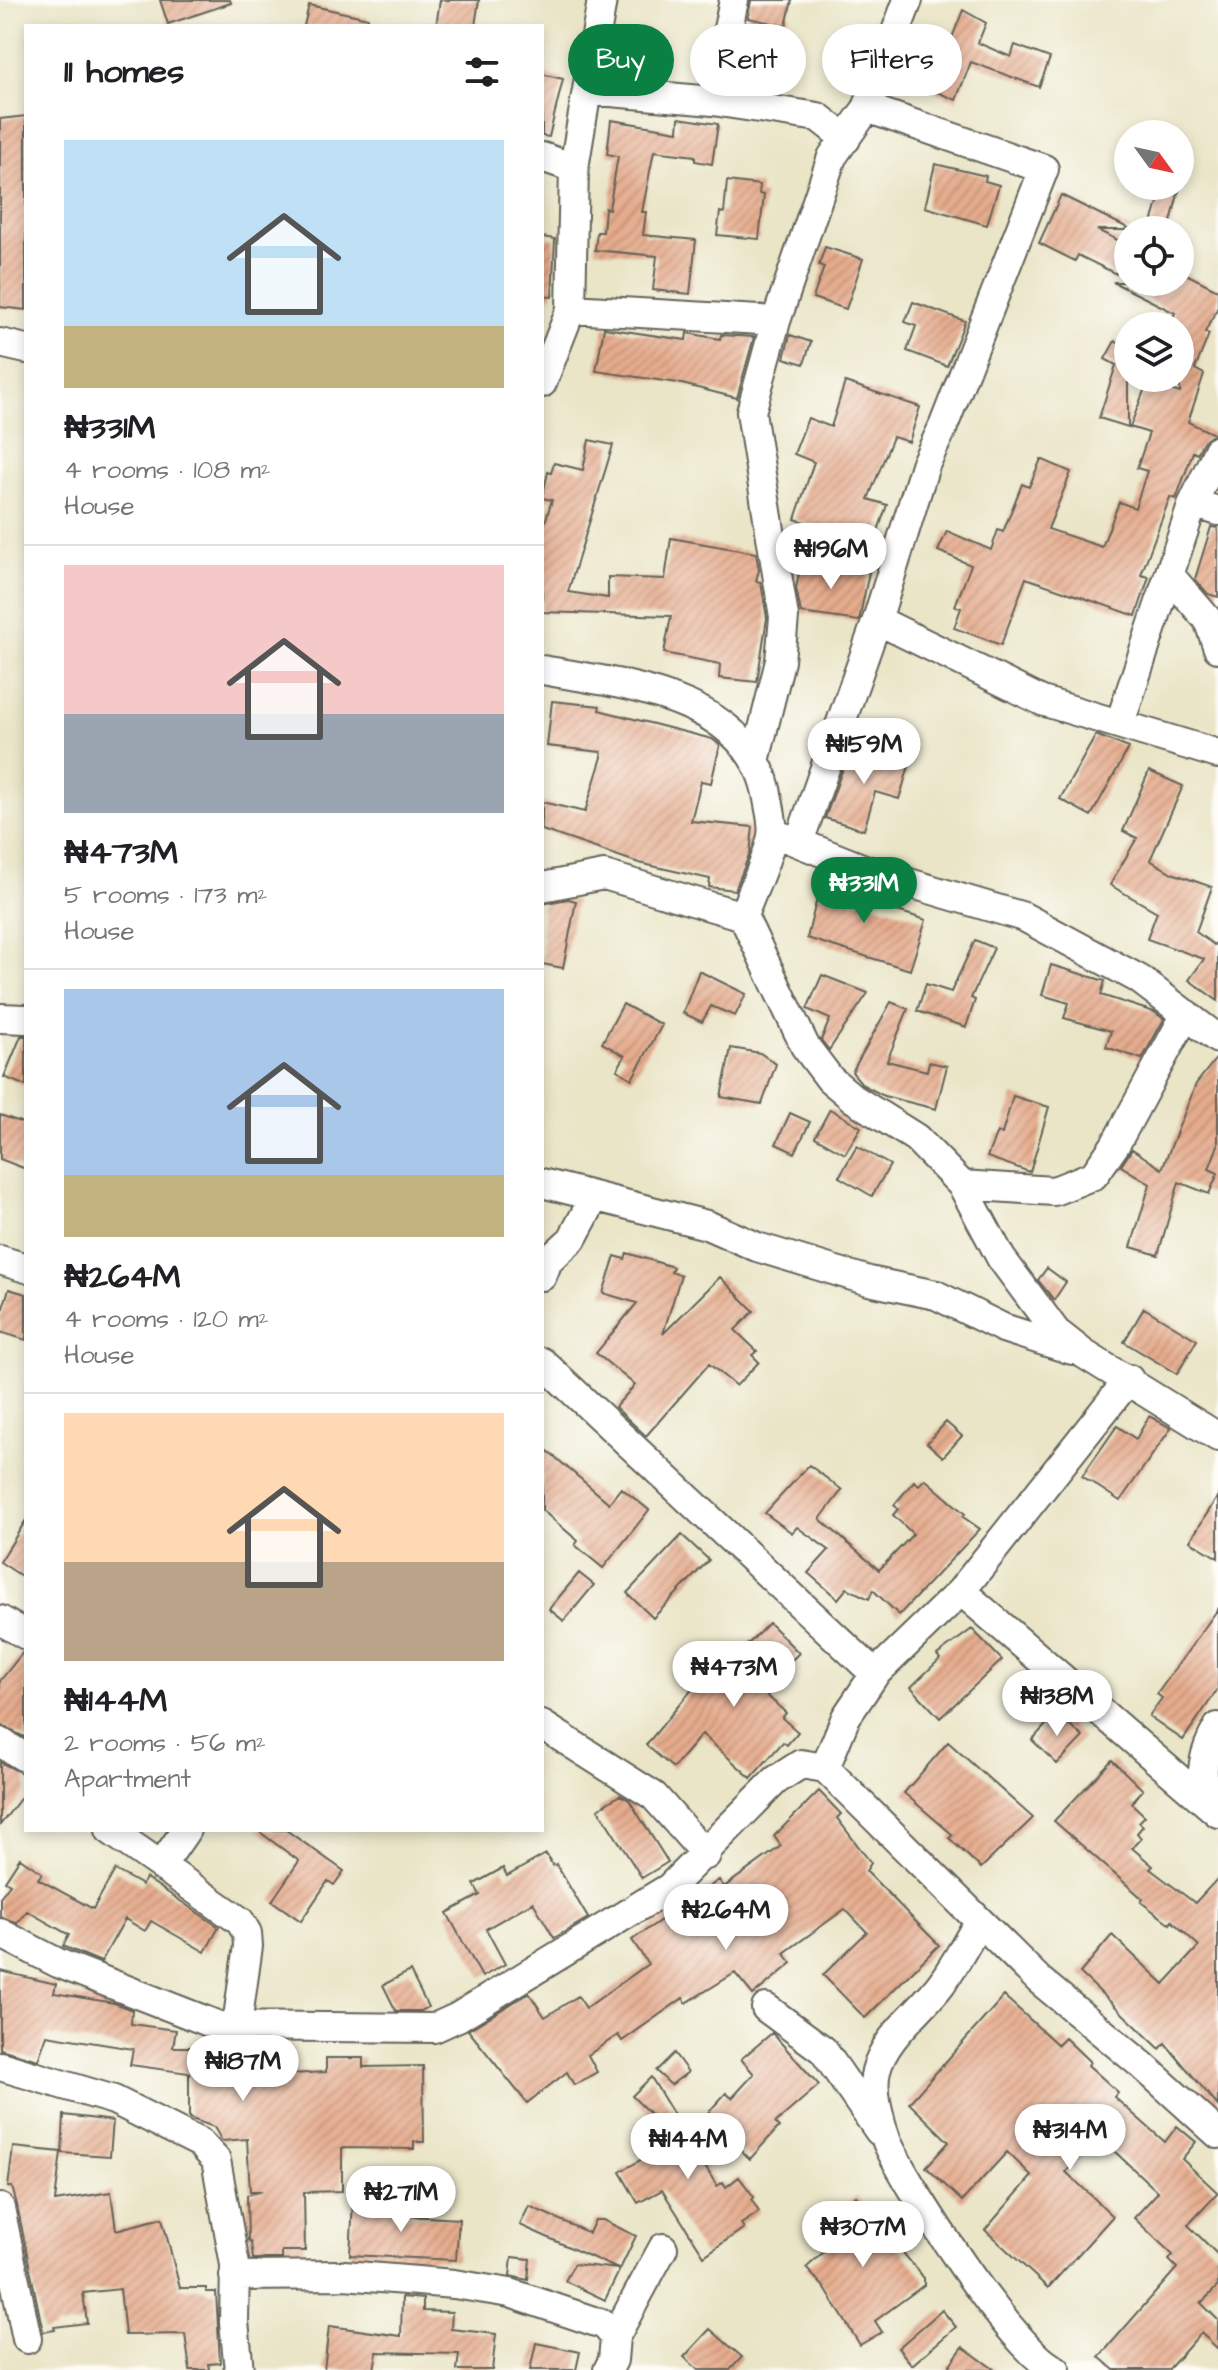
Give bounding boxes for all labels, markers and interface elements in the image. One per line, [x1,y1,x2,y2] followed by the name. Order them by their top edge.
[568,24,674,96] chip: Buy
[690,24,806,96] chip: Rent
[822,24,962,96] chip: Filters
[64,48,184,96] text: 11 homes
[460,50,504,94] icon: filters
[1114,120,1194,200] north arrow
[1114,120,1194,392] map controls
[212,192,356,336] icon: home
[1114,216,1194,296] button: locate
[1114,312,1194,392] button: layers
[64,404,156,452] text: ₦331M
[64,452,270,488] text: 4 rooms · 108 m²
[64,488,135,524] text: House
[775,523,887,591] pin: ₦196M
[794,531,868,567] text: ₦196M
[212,617,356,761] icon: home
[808,718,920,786] pin: ₦159M
[826,726,902,762] text: ₦159M
[64,829,178,877] text: ₦473M
[808,857,920,925] pin: ₦331M
[829,865,899,901] text: ₦331M
[64,877,267,913] text: 5 rooms · 173 m²
[64,913,135,949] text: House
[212,1041,356,1185] icon: home
[64,1253,181,1301] text: ₦264M
[64,1301,268,1337] text: 4 rooms · 120 m²
[64,1337,135,1373] text: House
[212,1465,356,1609] icon: home
[678,1641,790,1709] pin: ₦473M
[690,1649,778,1685] text: ₦473M
[1001,1670,1113,1738] pin: ₦138M
[64,1677,167,1725] text: ₦144M
[1020,1678,1094,1714] text: ₦138M
[64,1725,266,1761] text: 2 rooms · 56 m²
[64,1761,191,1797] text: Apartment
[670,1884,782,1952] pin: ₦264M
[681,1892,771,1928] text: ₦264M
[187,2035,299,2103] pin: ₦187M
[205,2043,281,2079] text: ₦187M
[1014,2104,1126,2172] pin: ₦314M
[1033,2112,1107,2148] text: ₦314M
[632,2113,744,2181] pin: ₦144M
[648,2121,728,2157] text: ₦144M
[345,2166,457,2234] pin: ₦271M
[364,2174,438,2210] text: ₦271M
[807,2201,919,2269] pin: ₦307M
[820,2209,906,2245] text: ₦307M

